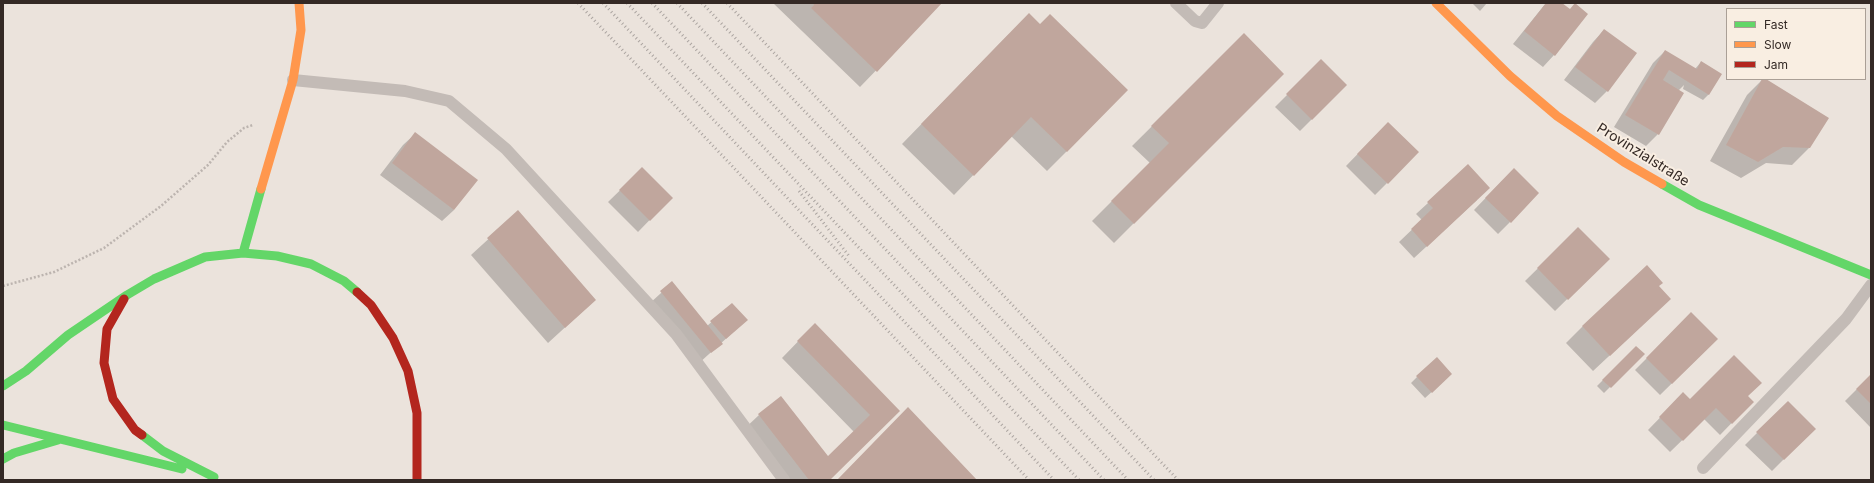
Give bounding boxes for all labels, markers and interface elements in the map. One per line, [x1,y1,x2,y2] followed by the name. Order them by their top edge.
[1726,8,1866,80] legend
[1764,17,1788,32] text: Fast
[1764,37,1791,52] text: Slow
[1764,57,1788,72] text: Jam
[1594,120,1692,190] street label: Provinzialstraße

